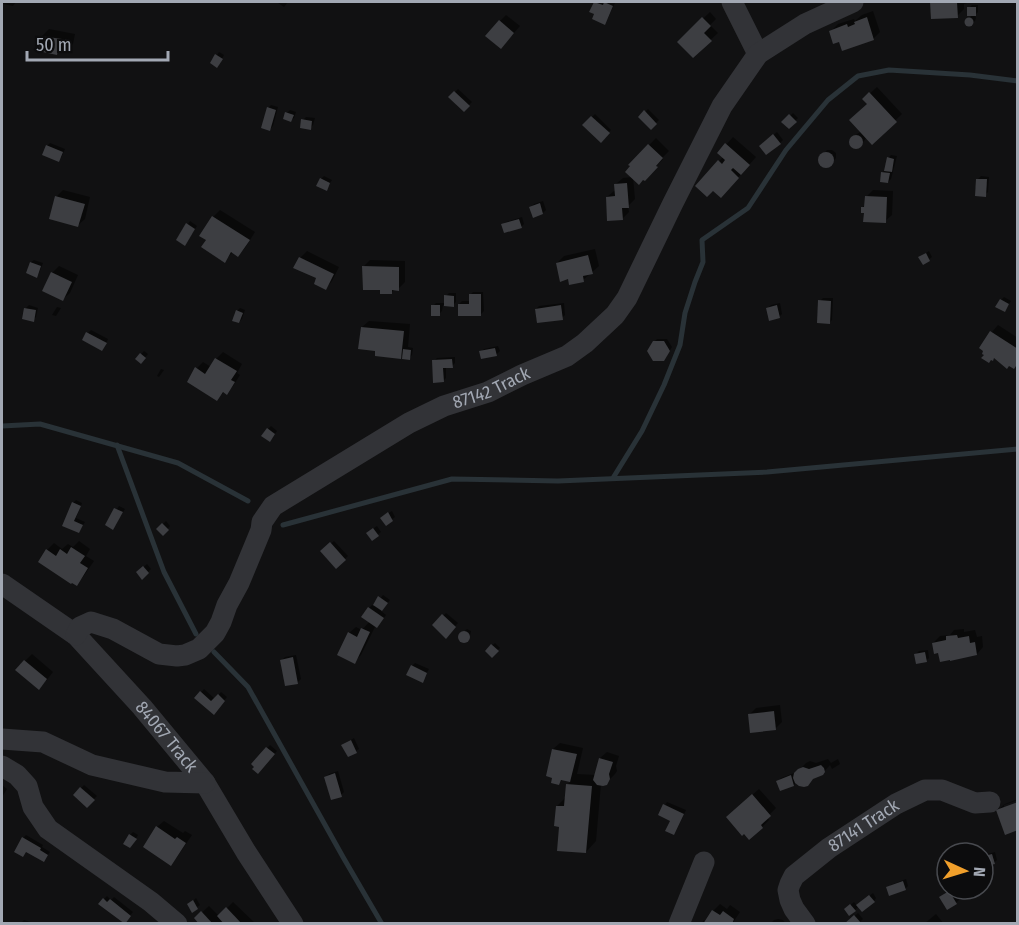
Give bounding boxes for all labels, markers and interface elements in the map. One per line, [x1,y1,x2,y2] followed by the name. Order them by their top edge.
[27,24,168,62] scale bar
[36,34,72,56] text: 50 m
[450,362,534,414] street label: 87142 Track
[131,697,203,777] street label: 84067 Track
[824,794,904,857] street label: 87141 Track
[935,841,995,901] north arrow
[970,867,989,877] text: N

